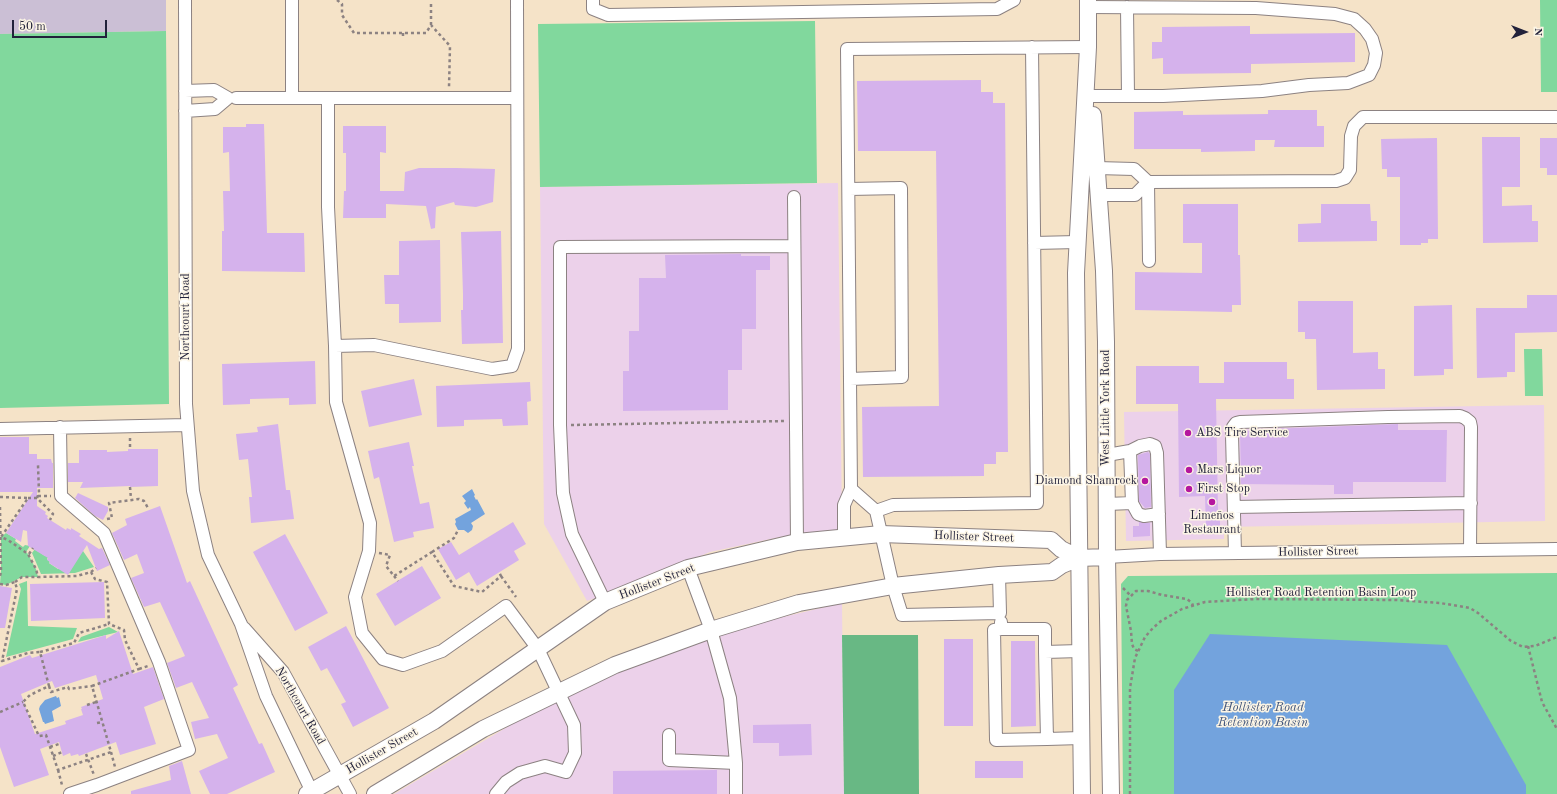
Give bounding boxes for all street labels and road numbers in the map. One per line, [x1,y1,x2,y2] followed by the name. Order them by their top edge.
[179,273,193,361] street label: Northcourt Road
[1099,350,1113,466] street label: West Little York Road
[934,528,1014,546] street label: Hollister Street
[1278,544,1358,560] street label: Hollister Street
[617,561,697,603] street label: Hollister Street
[1226,586,1416,600] street label: Hollister Road Retention Basin Loop
[272,664,328,748] street label: Northcourt Road
[344,725,420,777] street label: Hollister Street

